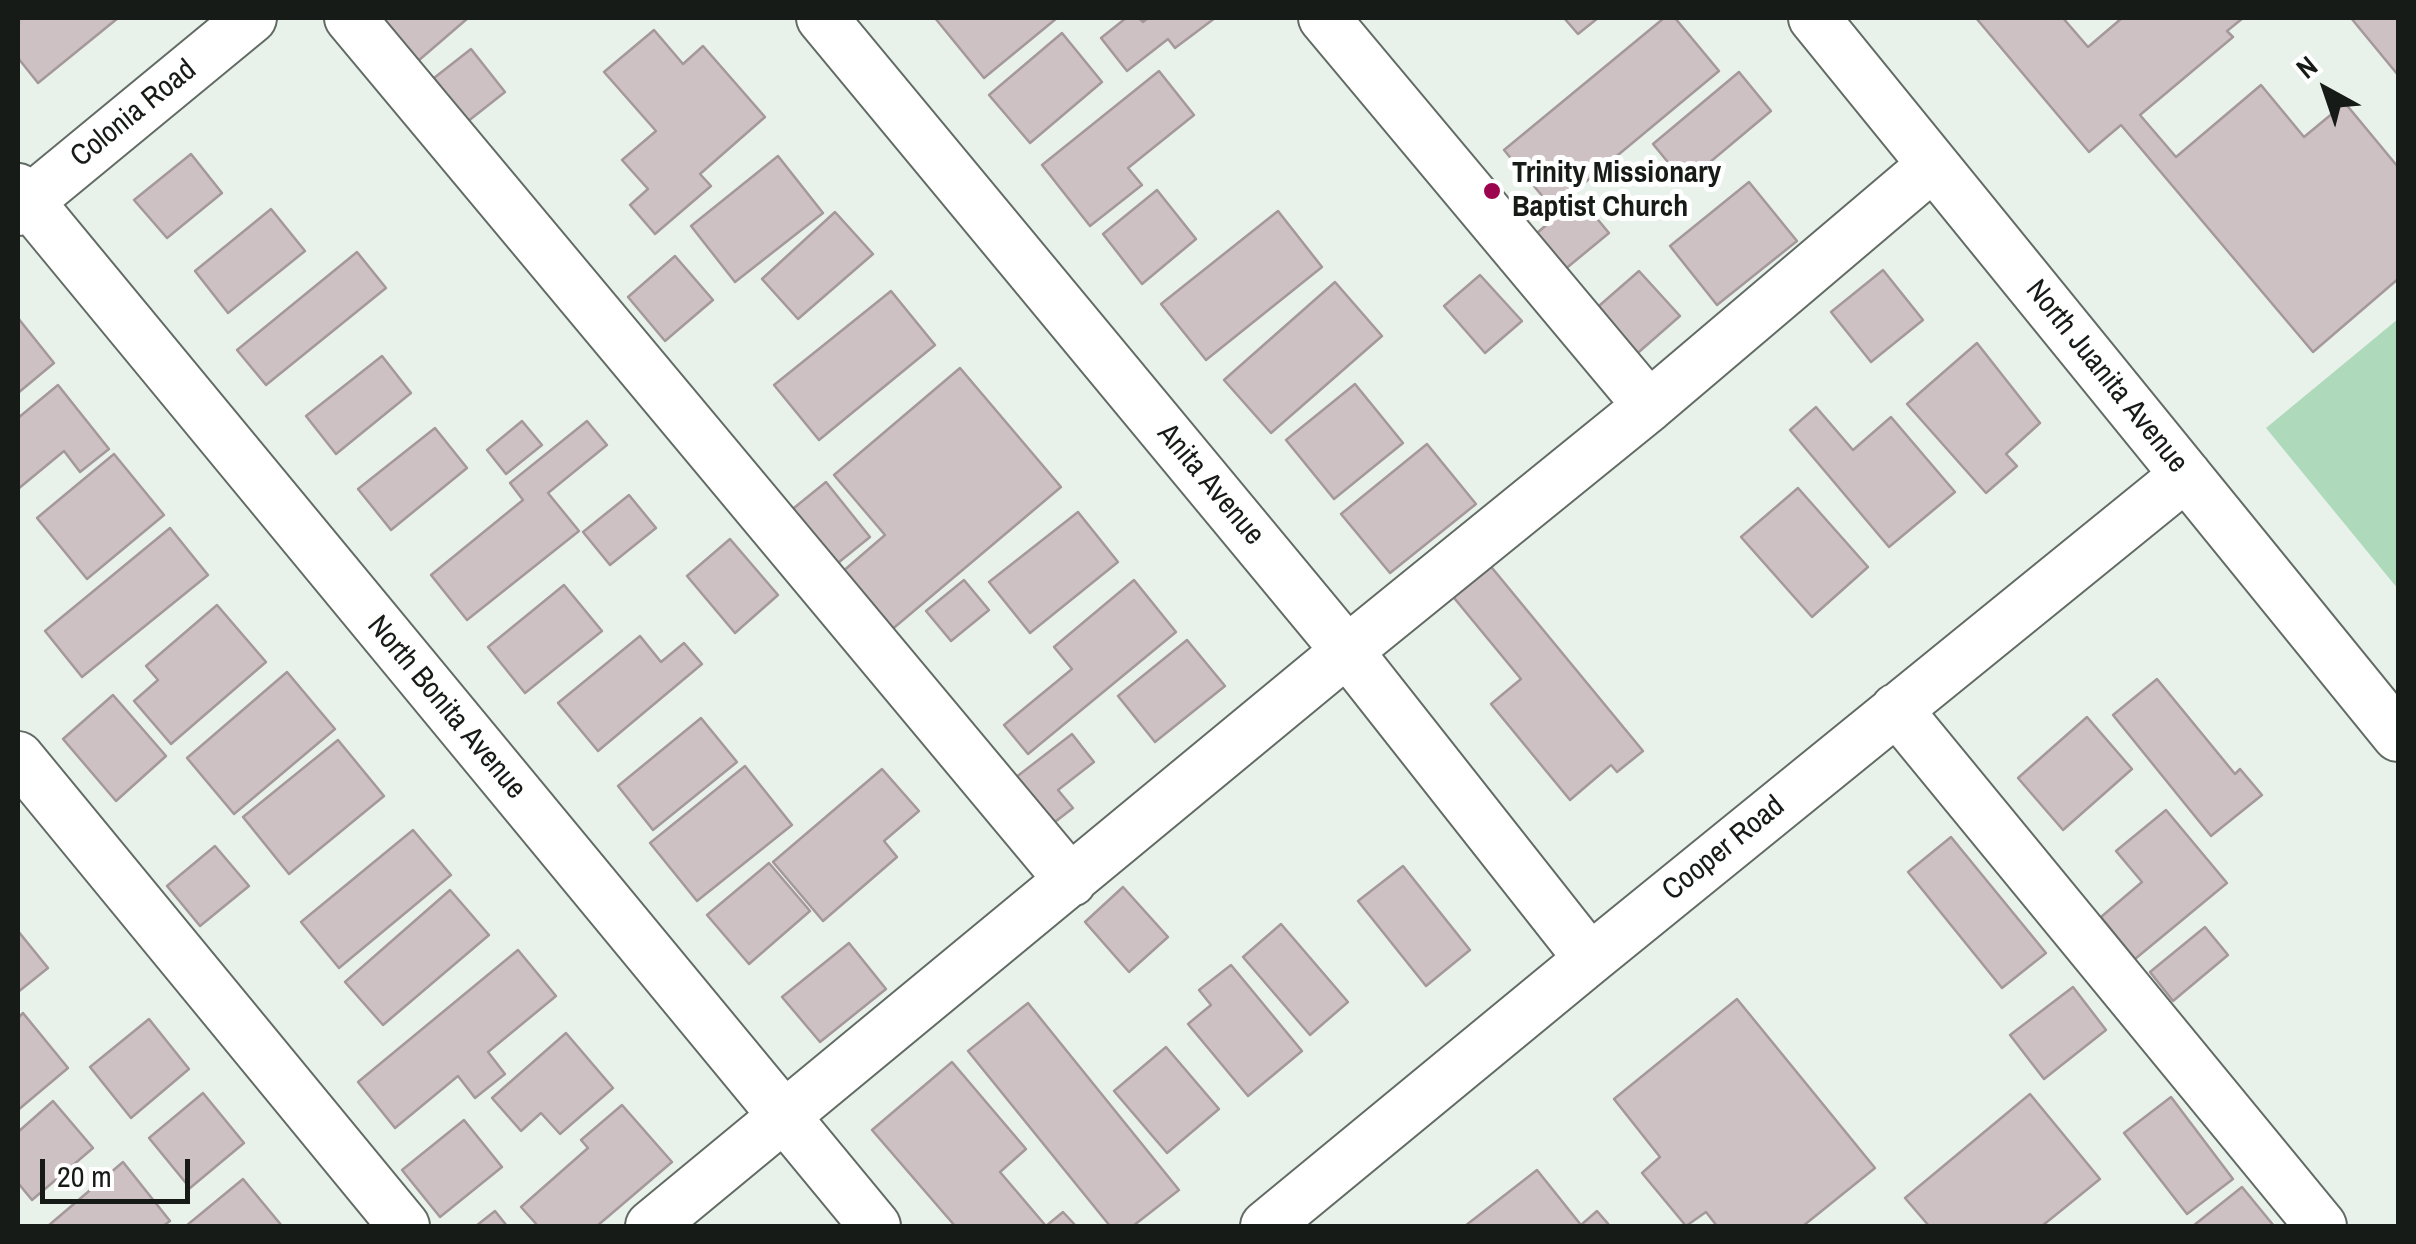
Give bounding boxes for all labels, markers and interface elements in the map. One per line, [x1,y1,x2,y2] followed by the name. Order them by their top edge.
[2276,40,2376,140] north arrow
[2288,47,2325,87] text: N
[64,53,204,175] street label: Colonia Road
[1512,156,1721,226] place label: Trinity Missionary Baptist Church
[1481,180,1503,202] marker: Trinity Missionary Baptist Church
[2017,273,2195,481] street label: North Juanita Avenue
[1149,417,1271,553] street label: Anita Avenue
[359,609,533,807] street label: North Bonita Avenue
[1656,789,1792,909] street label: Cooper Road
[45,1139,195,1201] scale bar
[57,1156,112,1196] text: 20 m

